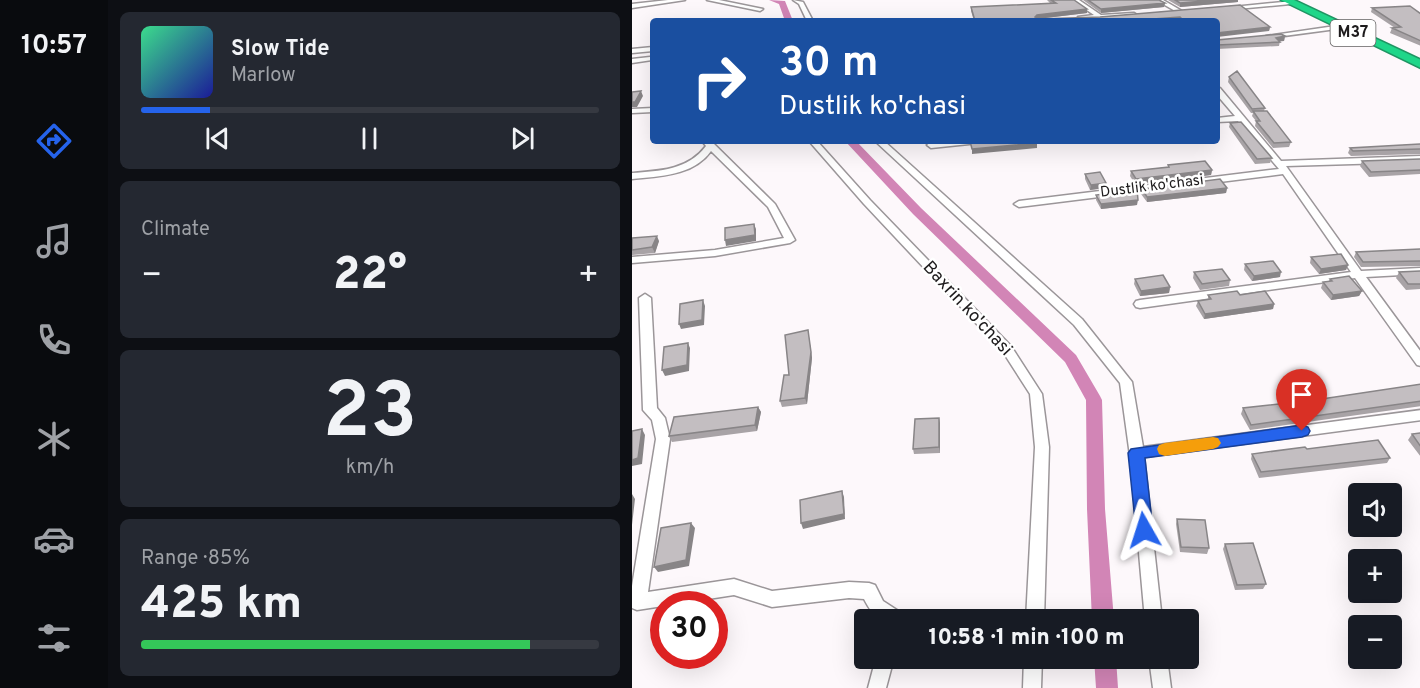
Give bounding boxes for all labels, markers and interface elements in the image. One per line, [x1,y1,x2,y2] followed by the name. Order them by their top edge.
[1330,20,1376,46] road number: M37
[21,29,87,63] text: 10:57
[231,36,330,63] text: Slow Tide
[779,38,878,91] text: 30 m
[680,42,758,120] icon: right
[231,63,295,89] text: Marlow
[779,90,966,124] text: Dustlik ko'chasi
[33,120,75,162] icon: directions
[201,122,234,155] icon: previous
[353,122,386,155] icon: pause
[506,122,539,155] icon: next
[1099,171,1205,203] street label: Dustlik ko'chasi
[141,217,210,243] text: Climate
[33,220,75,262] icon: music
[333,248,407,305] text: 22°
[141,256,162,298] text: −
[578,256,599,298] text: +
[917,257,1017,361] street label: Baxrin ko'chasi
[33,319,75,361] icon: phone
[323,366,417,465] text: 23
[1276,369,1327,431] pin
[1285,378,1318,411] icon: arrive
[33,418,75,460] icon: climate
[346,455,394,481] text: km/h
[1348,483,1402,669] map controls
[1348,483,1402,537] button: sound
[1112,498,1176,562] position arrow
[33,518,75,560] icon: car
[141,546,250,572] text: Range · 85%
[1348,549,1402,603] button: +
[141,577,302,634] text: 425 km
[650,591,728,669] speed limit sign: 30
[1348,615,1402,669] button: −
[33,617,75,659] icon: filters
[928,625,1125,652] text: 10:58 · 1 min · 100 m

